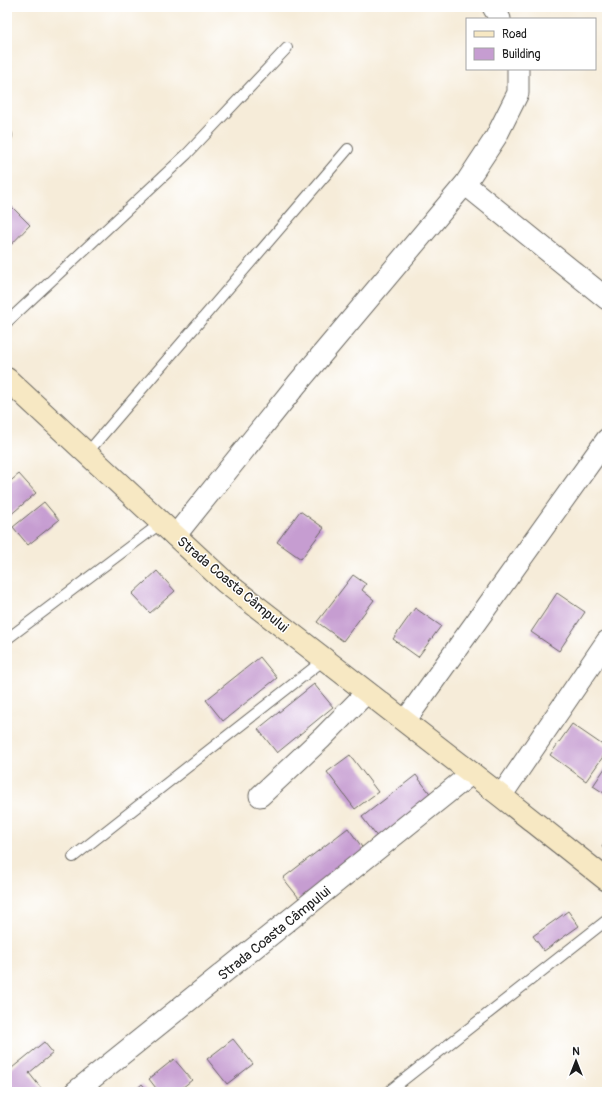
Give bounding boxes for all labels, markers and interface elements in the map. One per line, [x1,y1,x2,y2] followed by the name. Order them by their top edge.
[466,18,596,70] legend
[502,27,527,42] text: Road
[502,47,541,62] text: Building
[174,533,292,636] street label: Strada Coasta Câmpului
[215,882,334,984] street label: Strada Coasta Câmpului
[556,1041,596,1081] north arrow
[572,1045,580,1058] text: N

